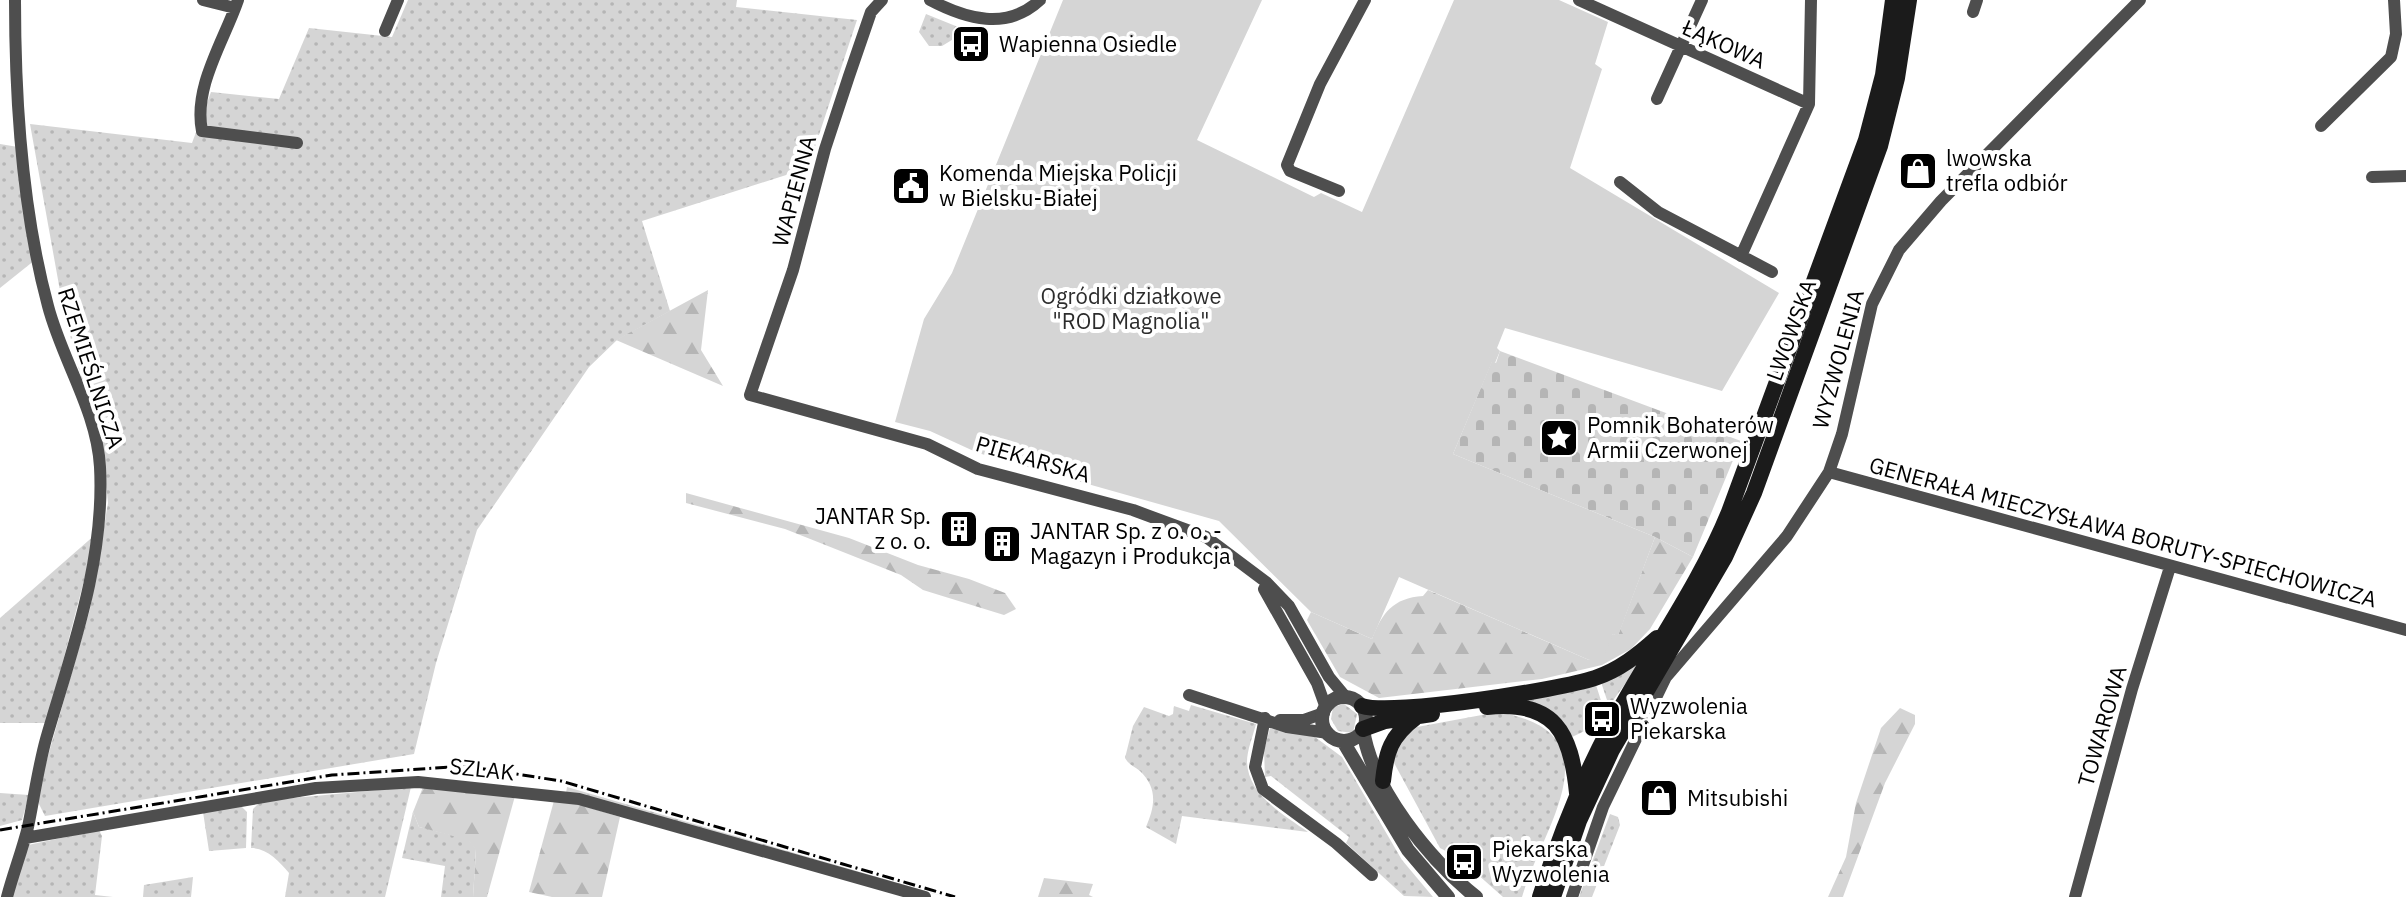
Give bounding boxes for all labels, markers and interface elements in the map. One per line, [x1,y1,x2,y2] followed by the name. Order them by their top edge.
[1677,12,1770,75] street label: ŁĄKOWA
[950,23,992,65] bus stop icon: Wapienna Osiedle
[999,29,1177,58] place label: Wapienna Osiedle
[765,132,822,250] street label: WAPIENNA
[1946,143,2068,197] place label: lwowska trefla odbiór
[1897,150,1939,192] shop icon: lwowska trefla odbiór
[939,158,1177,212] place label: Komenda Miejska Policji w Bielsku-Białej
[890,165,932,207] public building icon: Komenda Miejska Policji w Bielsku-Białej
[1759,275,1822,385] street label: LWOWSKA
[1040,281,1222,335] park label: Ogródki działkowe "ROD Magnolia"
[52,284,131,452] street label: RZEMIEŚLNICZA
[1805,286,1870,432] street label: WYZWOLENIA
[1587,410,1774,464] place label: Pomnik Bohaterów Armii Czerwonej
[1538,417,1580,459] place icon: Pomnik Bohaterów Armii Czerwonej
[972,428,1094,489] street label: PIEKARSKA
[1866,450,2380,613] street label: GENERAŁA MIECZYSŁAWA BORUTY-SPIECHOWICZA
[815,501,931,555] place label: JANTAR Sp. z o. o.
[938,508,980,550] building icon: JANTAR Sp. z o. o.
[1030,516,1231,570] place label: JANTAR Sp. z o. o. - Magazyn i Produkcja
[981,523,1023,565] building icon: JANTAR Sp. z o. o. - Magazyn i Produkcja
[2070,662,2133,790] street label: TOWAROWA
[1630,691,1748,745] place label: Wyzwolenia Piekarska
[1581,698,1623,740] bus stop icon: Wyzwolenia Piekarska
[448,751,516,786] street label: SZLAK
[1638,777,1680,819] shop icon: Mitsubishi
[1687,783,1788,812] place label: Mitsubishi
[1492,834,1610,888] place label: Piekarska Wyzwolenia
[1443,841,1485,883] bus stop icon: Piekarska Wyzwolenia

